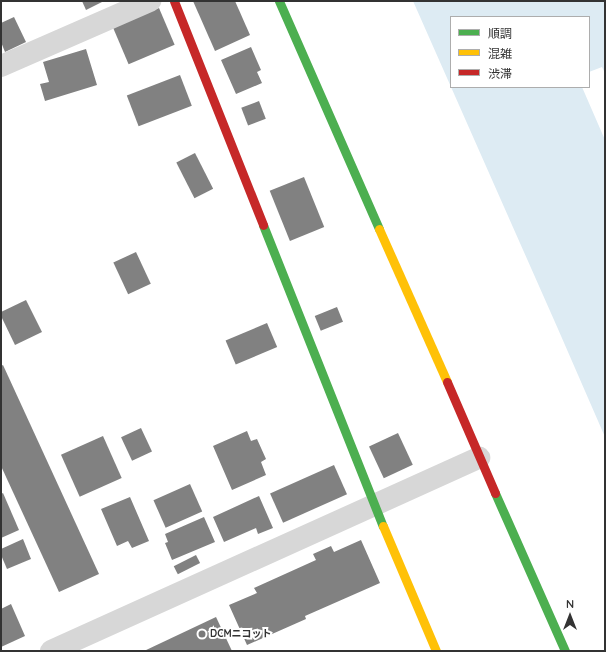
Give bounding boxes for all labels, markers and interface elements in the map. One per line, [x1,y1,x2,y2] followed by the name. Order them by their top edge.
[450,16,590,88] legend
[488,26,512,41] text: 順調
[488,46,512,61] text: 混雑
[488,66,512,81] text: 渋滞
[550,596,590,636] north arrow
[566,597,574,611] text: N
[210,628,272,640] place label: DCMニコット
[197,629,207,639] marker: DCMニコット

